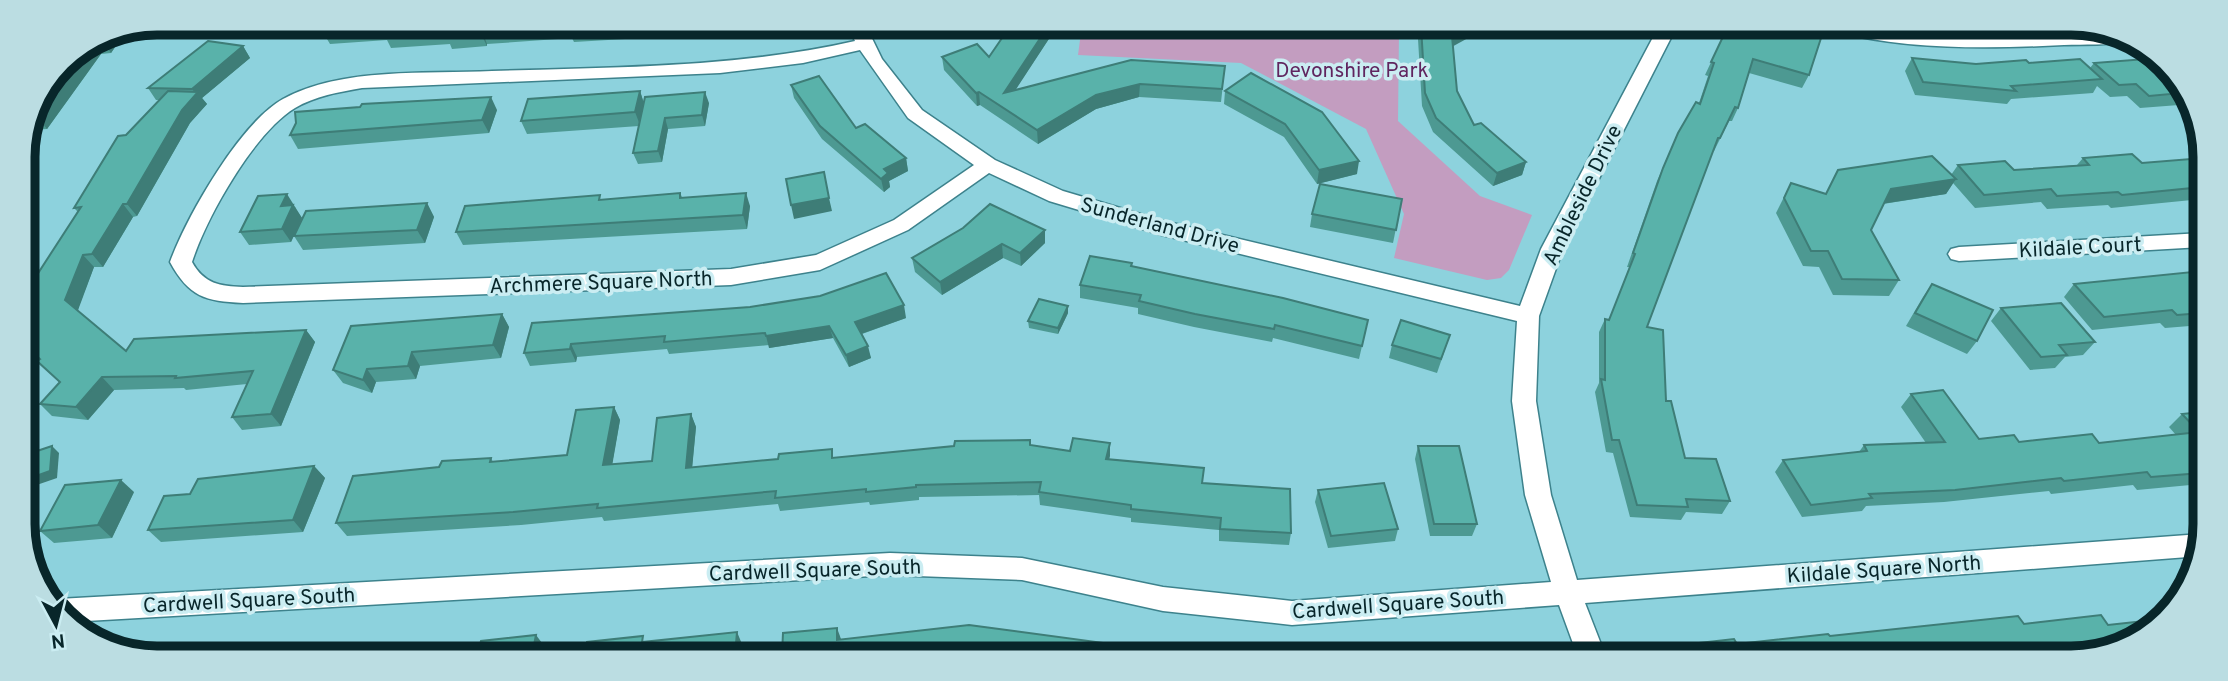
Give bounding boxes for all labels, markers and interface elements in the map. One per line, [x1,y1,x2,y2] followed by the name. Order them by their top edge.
[1275,58,1429,85] park label: Devonshire Park
[1538,121,1629,271] street label: Ambleside Drive
[1077,192,1242,261] street label: Sunderland Drive
[2018,232,2142,265] street label: Kildale Court
[489,266,713,301] street label: Archmere Square North
[1786,550,1982,591] street label: Kildale Square North
[708,554,922,589] street label: Cardwell Square South
[142,582,356,621] street label: Cardwell Square South
[1291,585,1505,626] street label: Cardwell Square South
[21,590,91,660] north arrow
[50,627,66,653] text: N

